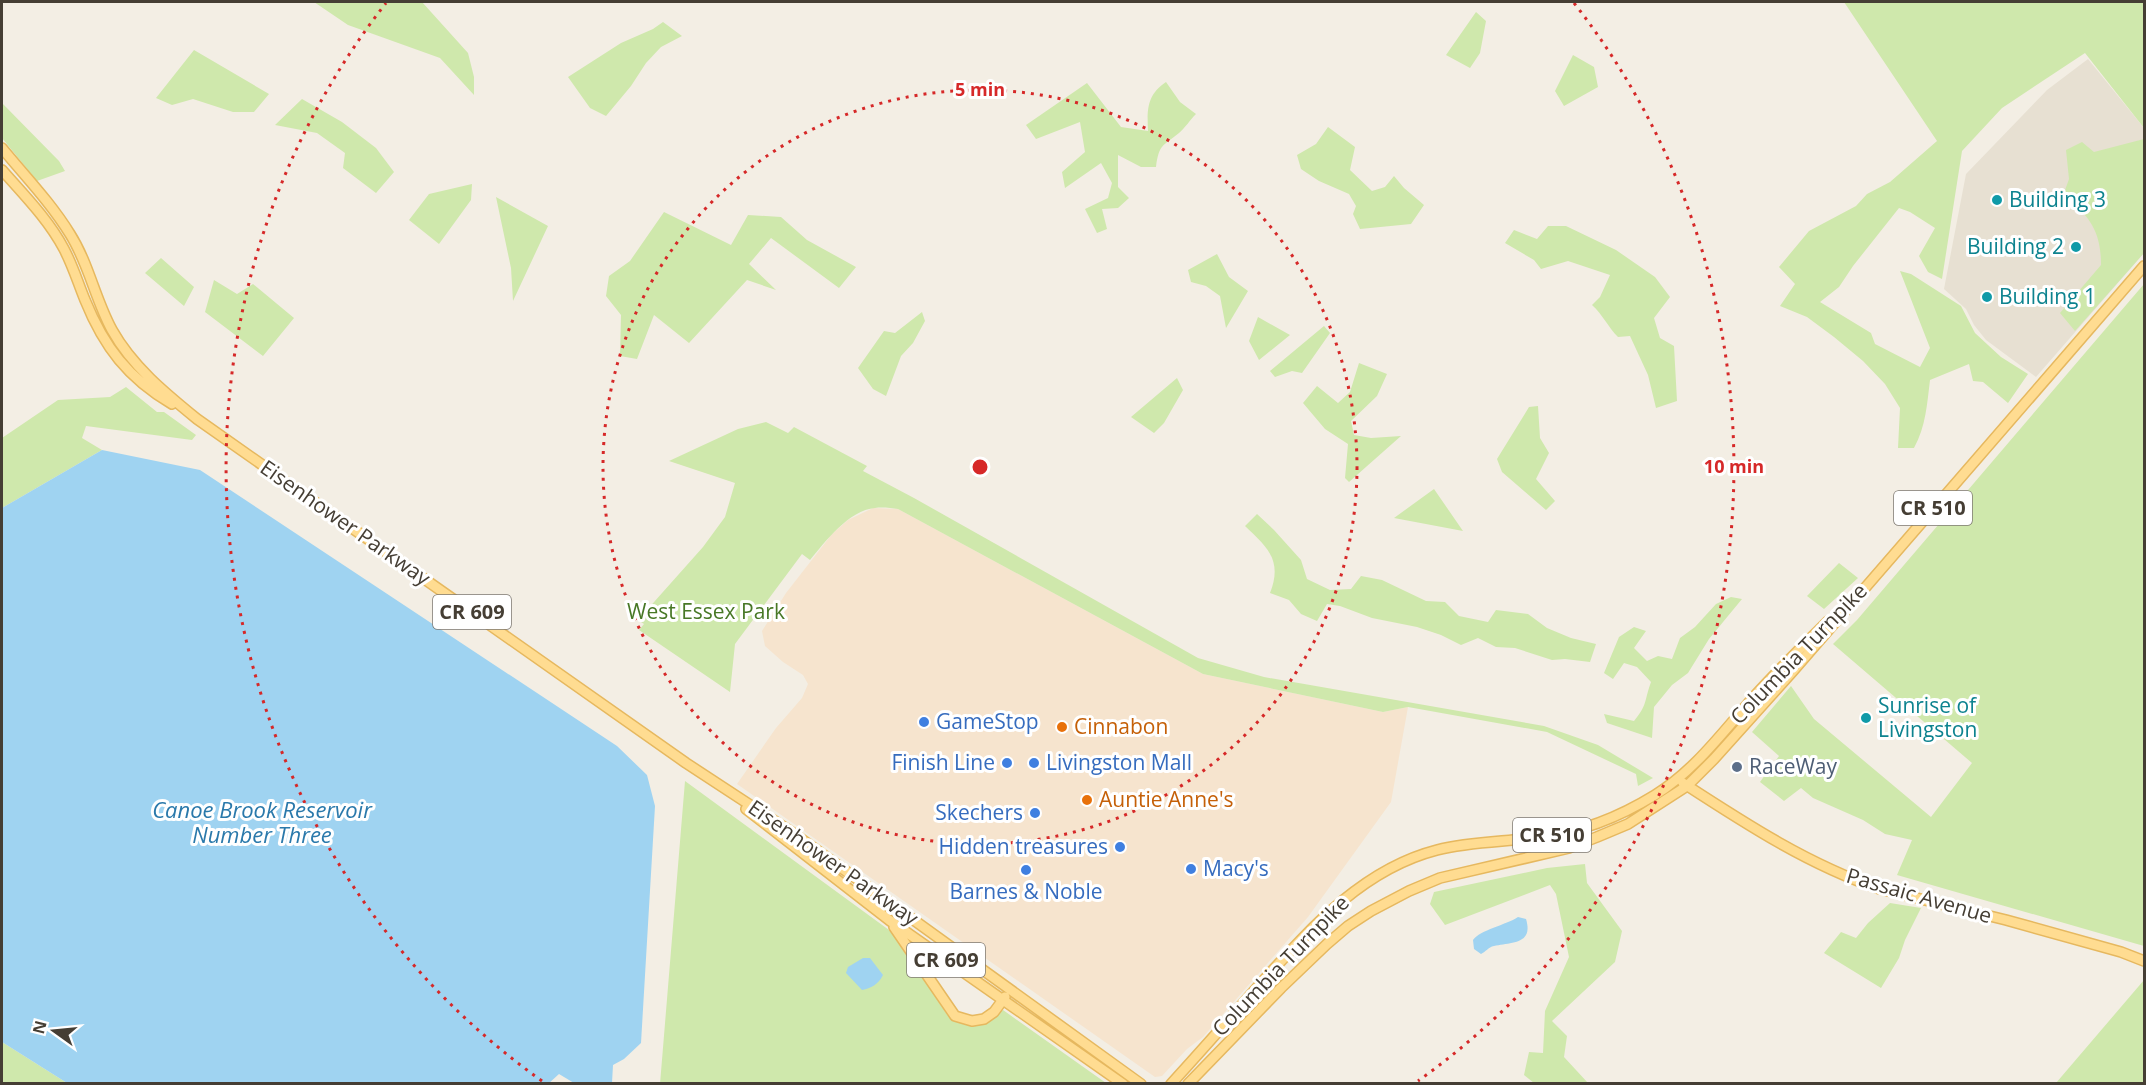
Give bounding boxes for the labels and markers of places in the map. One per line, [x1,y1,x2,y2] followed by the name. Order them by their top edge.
[2009,185,2106,213] place label: Building 3
[1990,193,2004,207] marker: Building 3
[1967,232,2064,260] place label: Building 2
[2069,240,2083,254] marker: Building 2
[1999,282,2096,310] place label: Building 1
[1980,290,1994,304] marker: Building 1
[970,457,990,477] centre of rings
[1878,691,1978,743] place label: Sunrise of Livingston
[936,707,1039,735] place label: GameStop
[1859,711,1873,725] marker: Sunrise of Livingston
[1074,712,1168,740] place label: Cinnabon
[917,715,931,729] marker: GameStop
[1055,720,1069,734] marker: Cinnabon
[891,748,995,776] place label: Finish Line
[1046,748,1192,776] place label: Livingston Mall
[1749,752,1838,780] place label: RaceWay
[1000,756,1014,770] marker: Finish Line
[1027,756,1041,770] marker: Livingston Mall
[1730,760,1744,774] marker: RaceWay
[1099,785,1234,813] place label: Auntie Anne's
[1080,793,1094,807] marker: Auntie Anne's
[935,798,1023,826] place label: Skechers
[1028,806,1042,820] marker: Skechers
[939,832,1108,860] place label: Hidden treasures
[1113,840,1127,854] marker: Hidden treasures
[1203,854,1269,882] place label: Macy's
[1184,862,1198,876] marker: Macy's
[1019,863,1033,877] marker: Barnes & Noble
[949,877,1103,905] place label: Barnes & Noble

